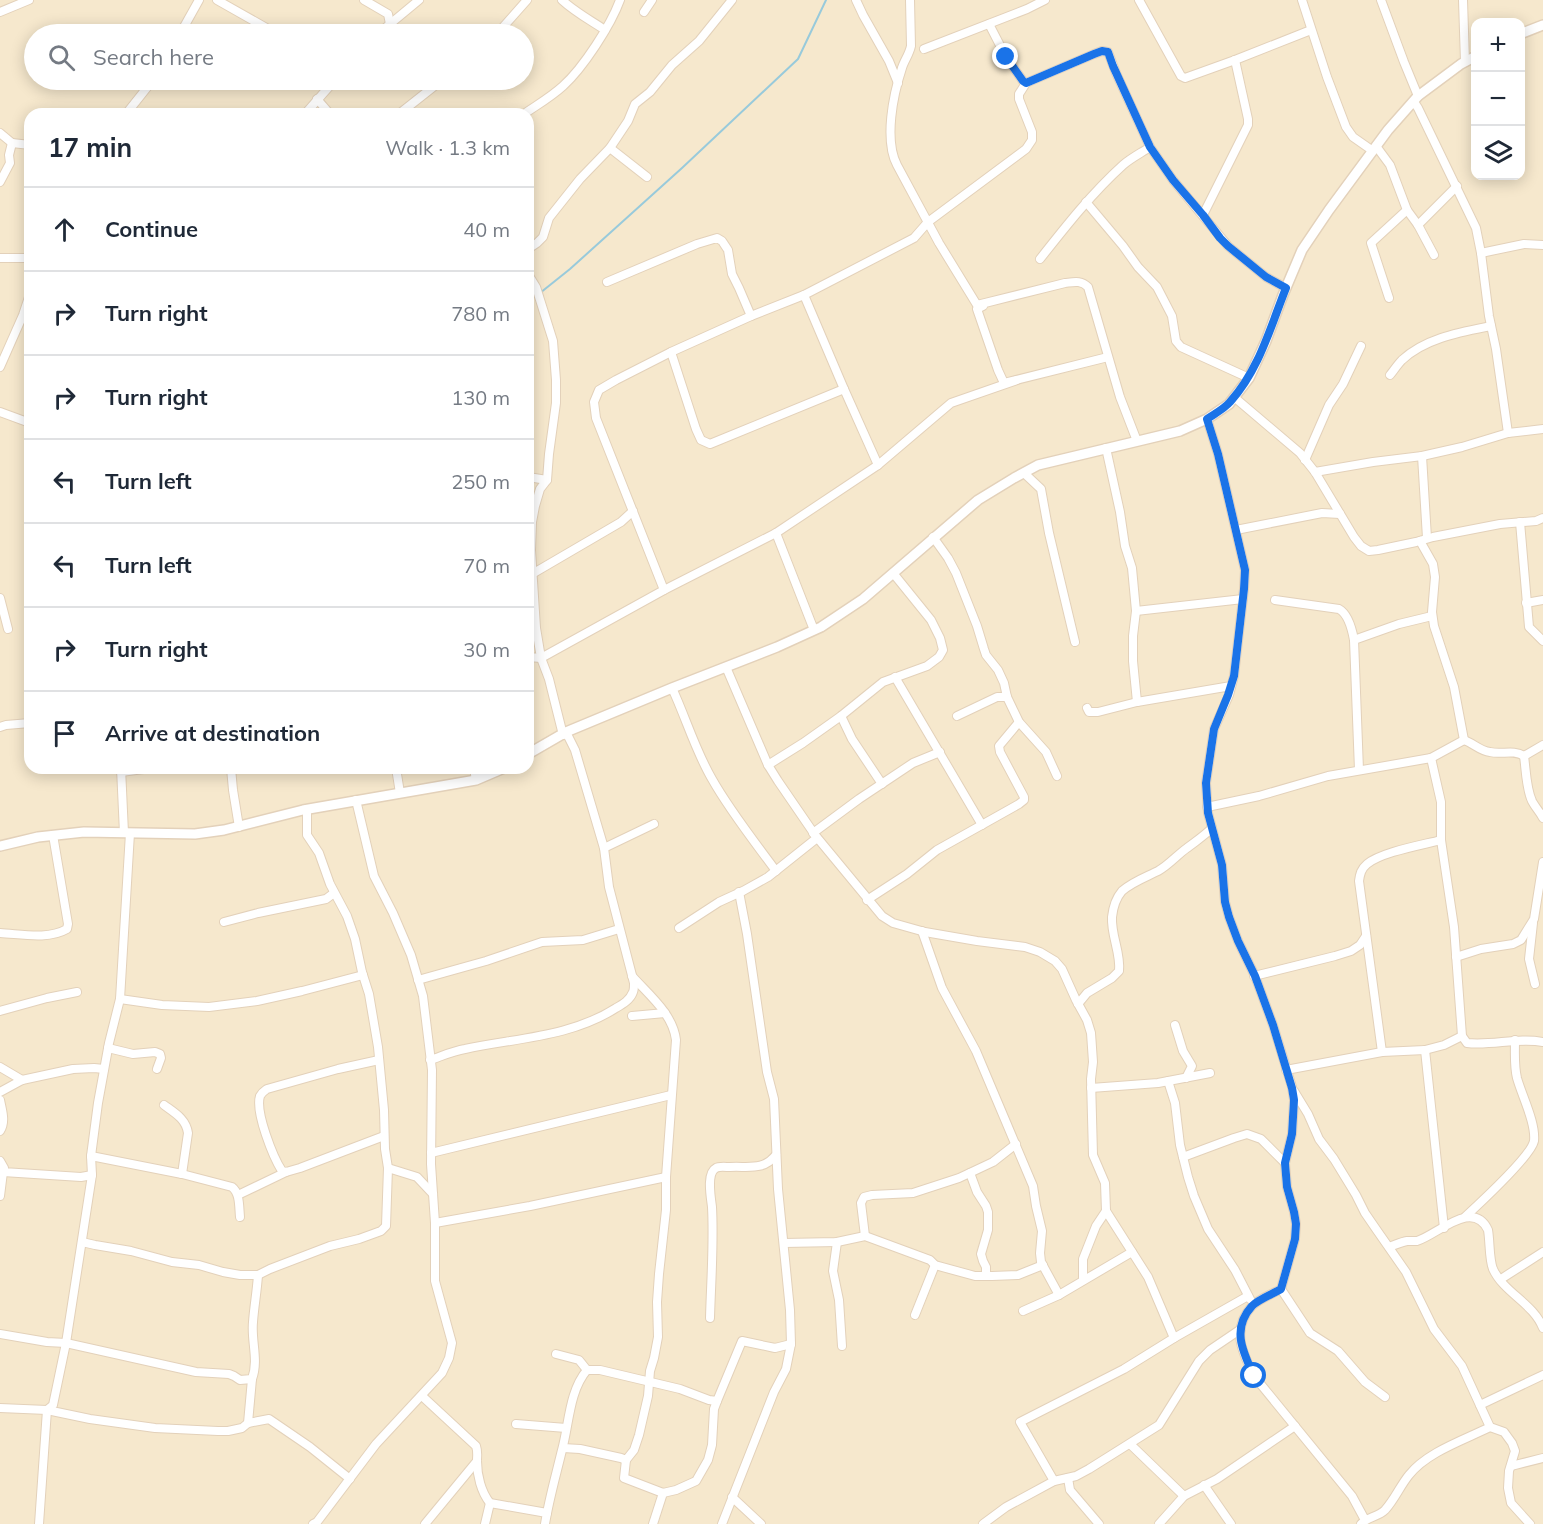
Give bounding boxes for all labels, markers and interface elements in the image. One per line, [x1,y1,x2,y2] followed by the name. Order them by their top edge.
[1471,18,1525,180] map controls
[1471,18,1525,72] button: +
[24,24,534,90] search box
[45,41,78,74] icon: search
[93,43,214,71] text: Search here
[992,43,1018,69] route end
[1471,72,1525,126] button: −
[1471,126,1525,180] button: layers
[48,131,132,164] text: 17 min
[385,135,510,160] text: Walk · 1.3 km
[48,213,81,246] icon: ahead
[105,215,198,243] text: Continue
[463,217,510,242] text: 40 m
[48,297,81,330] icon: right
[105,299,208,327] text: Turn right
[451,301,510,326] text: 780 m
[48,381,81,414] icon: right
[105,383,208,411] text: Turn right
[451,385,510,410] text: 130 m
[48,465,81,498] icon: left
[105,467,192,495] text: Turn left
[451,469,510,494] text: 250 m
[48,549,81,582] icon: left
[105,551,192,579] text: Turn left
[463,553,510,578] text: 70 m
[48,633,81,666] icon: right
[105,635,208,663] text: Turn right
[463,637,510,662] text: 30 m
[48,717,81,750] icon: arrive
[105,719,320,747] text: Arrive at destination
[1240,1362,1266,1388] route start

